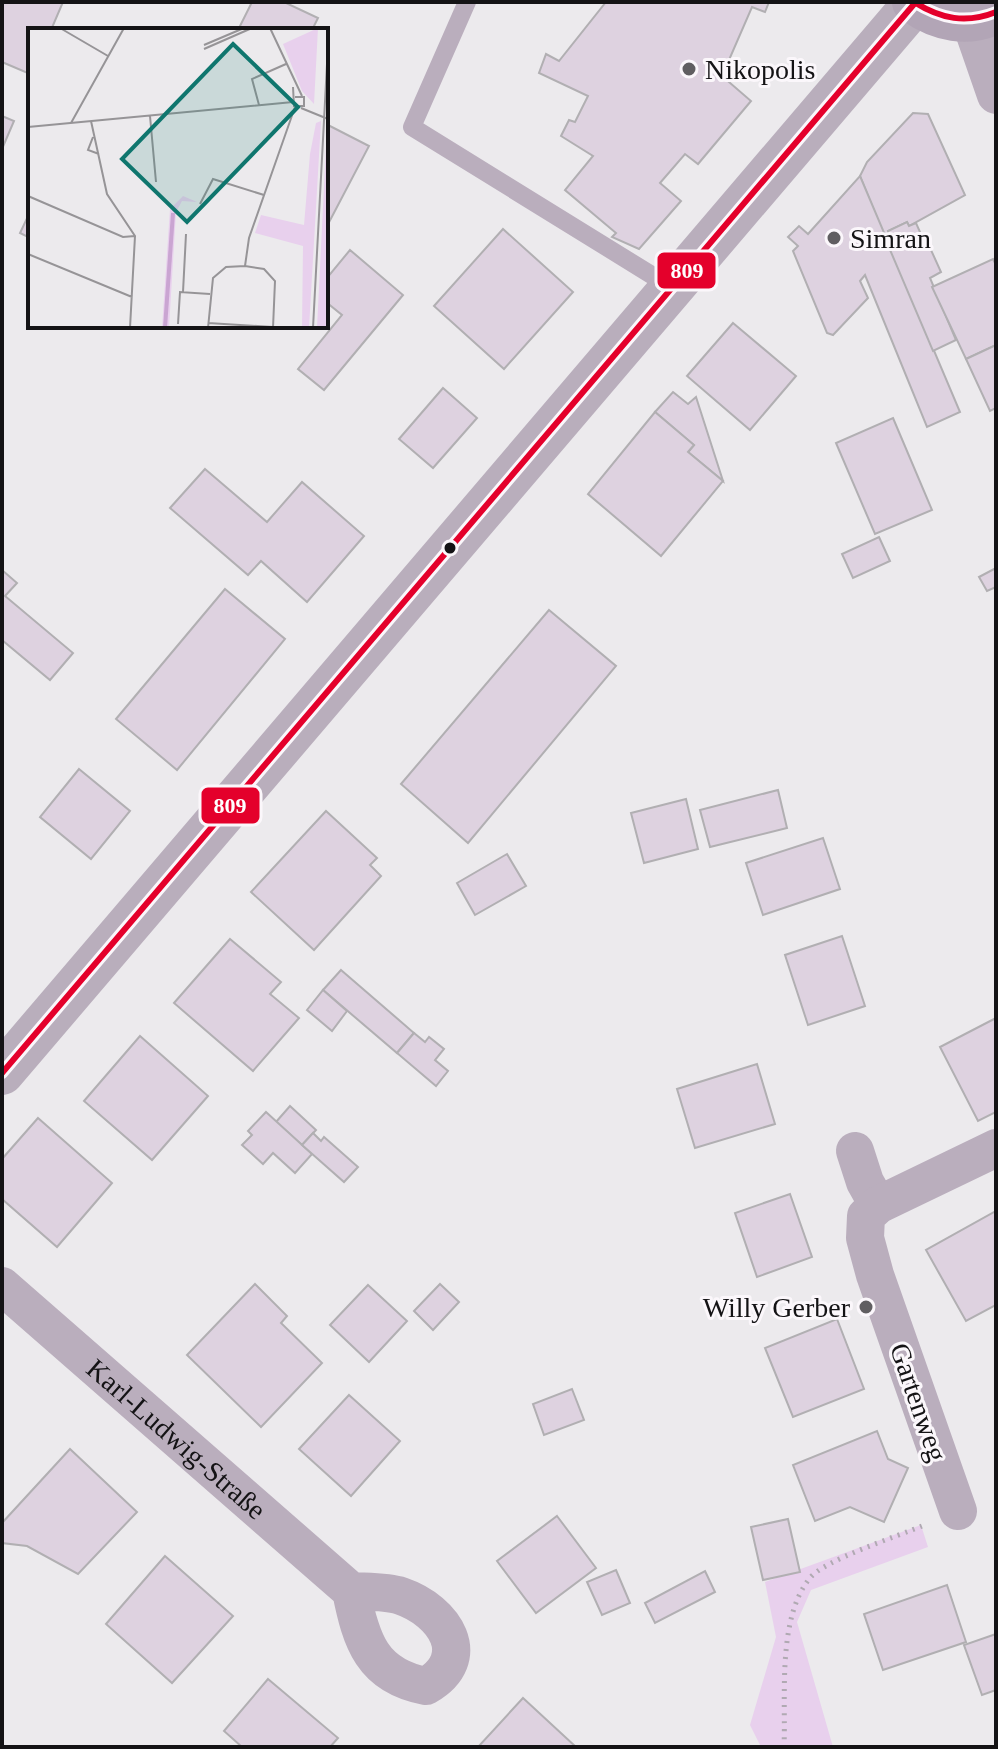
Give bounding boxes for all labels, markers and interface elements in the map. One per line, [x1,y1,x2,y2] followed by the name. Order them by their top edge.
[28,28,328,328] inset map
[705,54,815,85] place label: Nikopolis
[680,60,698,78] marker: Nikopolis
[850,223,931,254] place label: Simran
[825,229,843,247] marker: Simran
[656,251,717,290] line badge: 809
[671,258,704,283] text: 809
[442,540,458,556] unlabelled marker
[200,786,261,825] line badge: 809
[214,793,247,818] text: 809
[703,1292,851,1323] place label: Willy Gerber
[857,1298,875,1316] marker: Willy Gerber
[884,1339,953,1465] street label: Gartenweg
[81,1353,272,1525] street label: Karl-Ludwig-Straße

